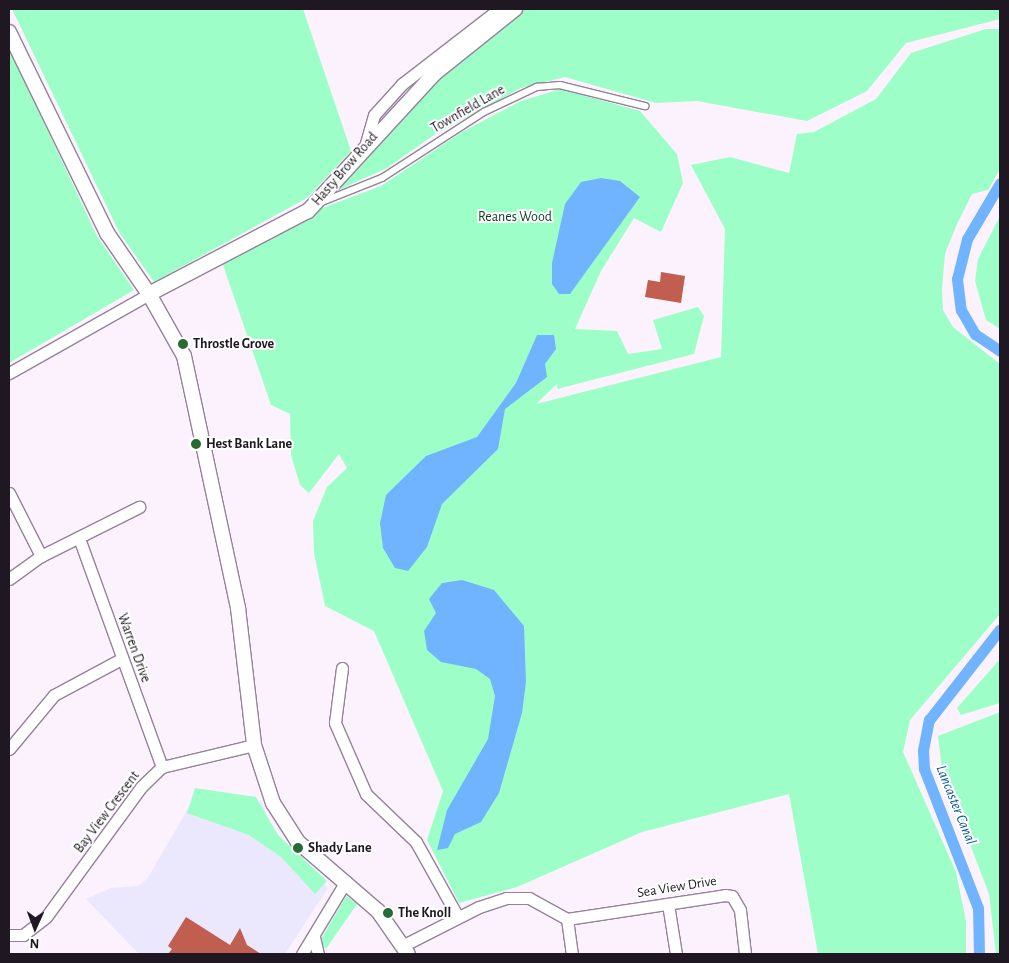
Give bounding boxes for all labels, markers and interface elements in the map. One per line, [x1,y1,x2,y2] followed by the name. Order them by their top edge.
[428,81,508,137] street label: Townfield Lane
[309,129,381,209] street label: Hasty Brow Road
[478,209,552,225] park label: Reanes Wood
[193,336,274,352] place label: Throstle Grove
[177,338,189,350] marker: Throstle Grove
[206,436,292,452] place label: Hest Bank Lane
[190,438,202,450] marker: Hest Bank Lane
[114,611,154,685] street label: Warren Drive
[932,763,980,847] water label: Lancaster Canal
[71,768,143,856] street label: Bay View Crescent
[308,840,372,856] place label: Shady Lane
[292,842,304,854] marker: Shady Lane
[636,872,718,902] street label: Sea View Drive
[10,903,60,953] north arrow
[398,905,451,921] place label: The Knoll
[382,907,394,919] marker: The Knoll
[29,936,40,950] text: N

